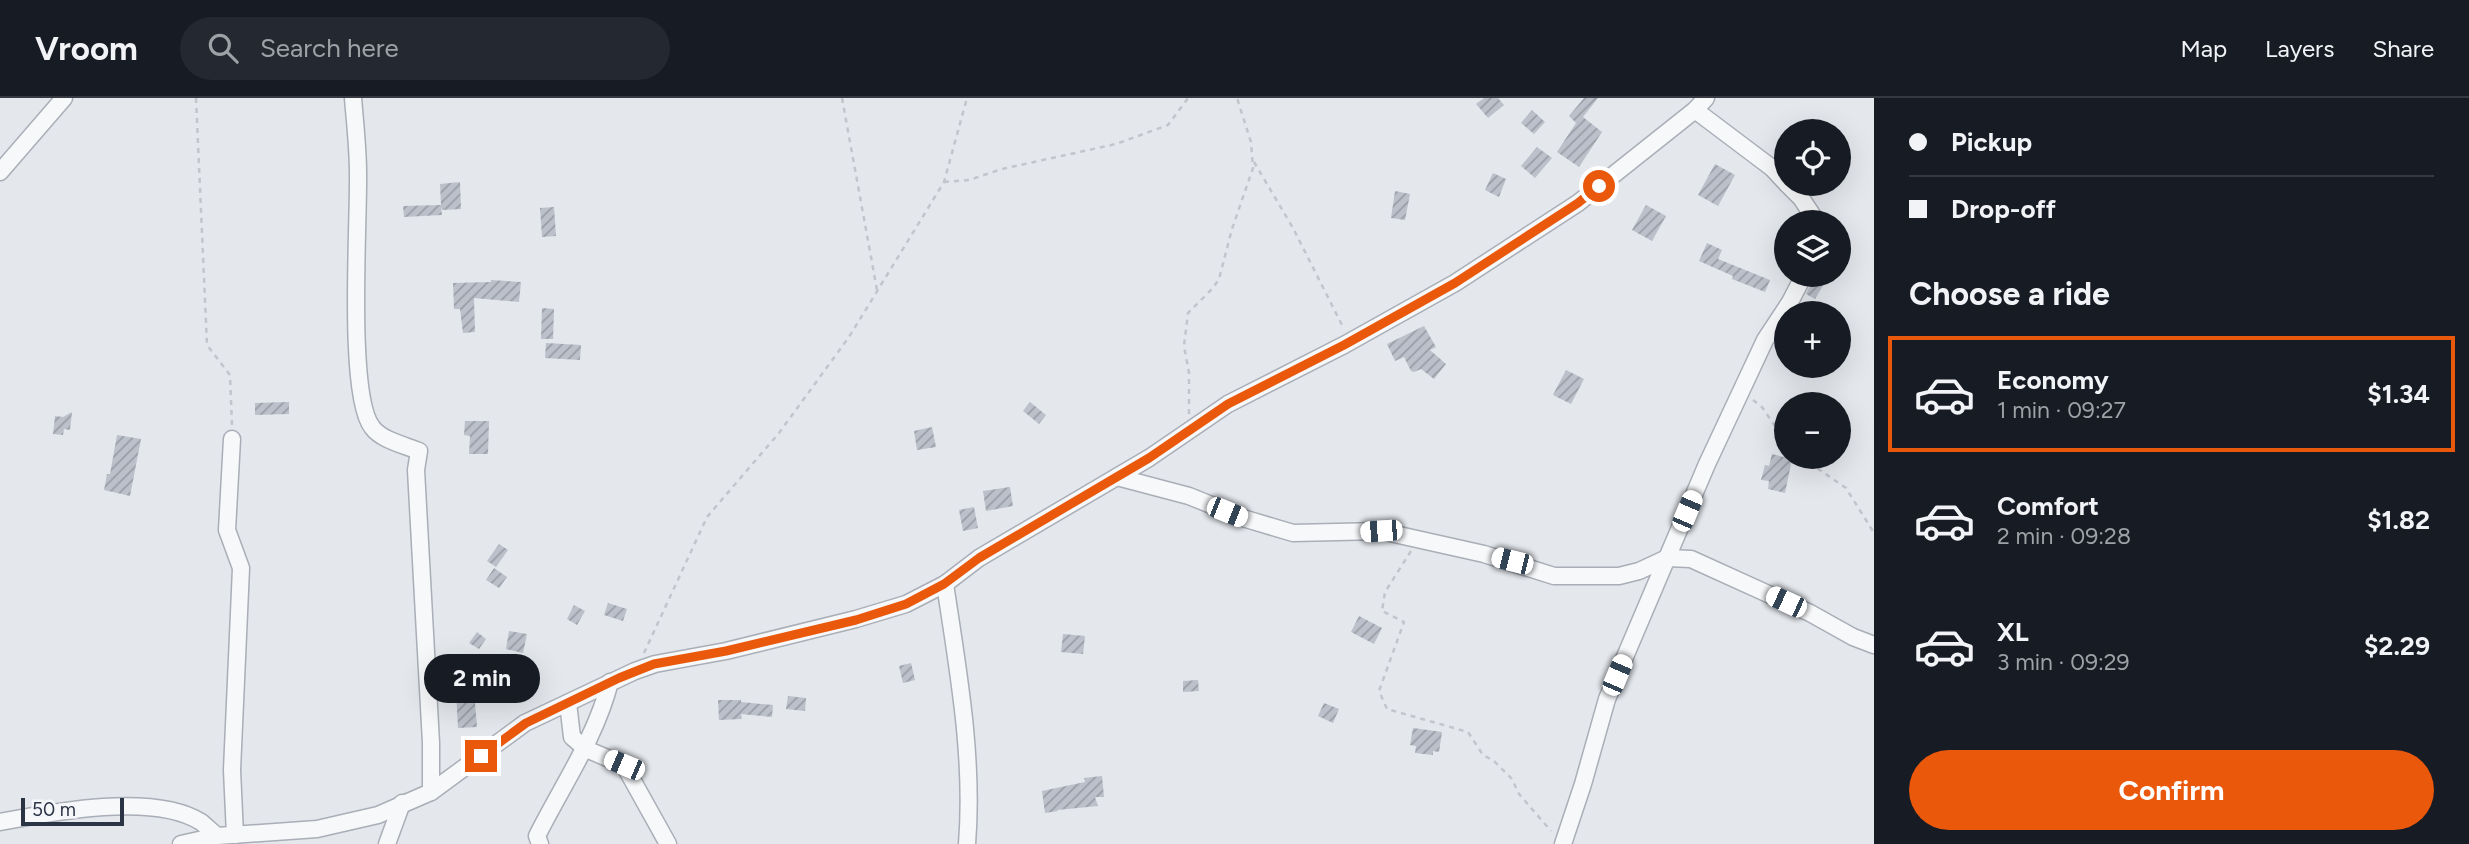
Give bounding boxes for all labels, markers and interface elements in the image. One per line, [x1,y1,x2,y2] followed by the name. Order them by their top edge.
[180,17,670,80] search box
[35,29,138,68] text: Vroom
[204,29,242,67] icon: search
[260,32,399,64] text: Search here
[2180,34,2227,63] text: Map
[2265,34,2334,63] text: Layers
[2372,34,2434,63] text: Share
[1774,119,1851,469] map controls
[1774,119,1851,196] button: locate
[1951,126,2032,158] text: Pickup
[1583,170,1615,202] route start
[1951,193,2056,225] text: Drop-off
[1774,210,1851,287] button: layers
[1909,275,2110,313] text: Choose a ride
[1774,301,1851,378] button: +
[1913,363,1976,426] icon: car
[1997,364,2109,396] text: Economy
[2367,378,2430,410] text: $1.34
[1774,392,1851,469] button: −
[1997,396,2126,424] text: 1 min · 09:27
[1670,488,1705,534] car
[1913,489,1976,552] icon: car
[1997,490,2099,522] text: Comfort
[1204,494,1251,530] car
[2367,504,2430,536] text: $1.82
[1360,519,1403,543] car
[1997,522,2131,550] text: 2 min · 09:28
[1490,546,1535,576] car
[1763,584,1810,620] car
[1913,615,1976,678] icon: car
[1997,616,2029,648] text: XL
[2364,630,2430,662] text: $2.29
[1997,648,2130,676] text: 3 min · 09:29
[1600,652,1635,698] car
[423,654,539,704] callout: 2 min
[453,664,511,692] text: 2 min
[465,740,497,772] route end
[601,747,648,783] car
[1909,750,2434,830] button: Confirm
[21,795,124,827] scale bar
[32,798,76,821] text: 50 m

